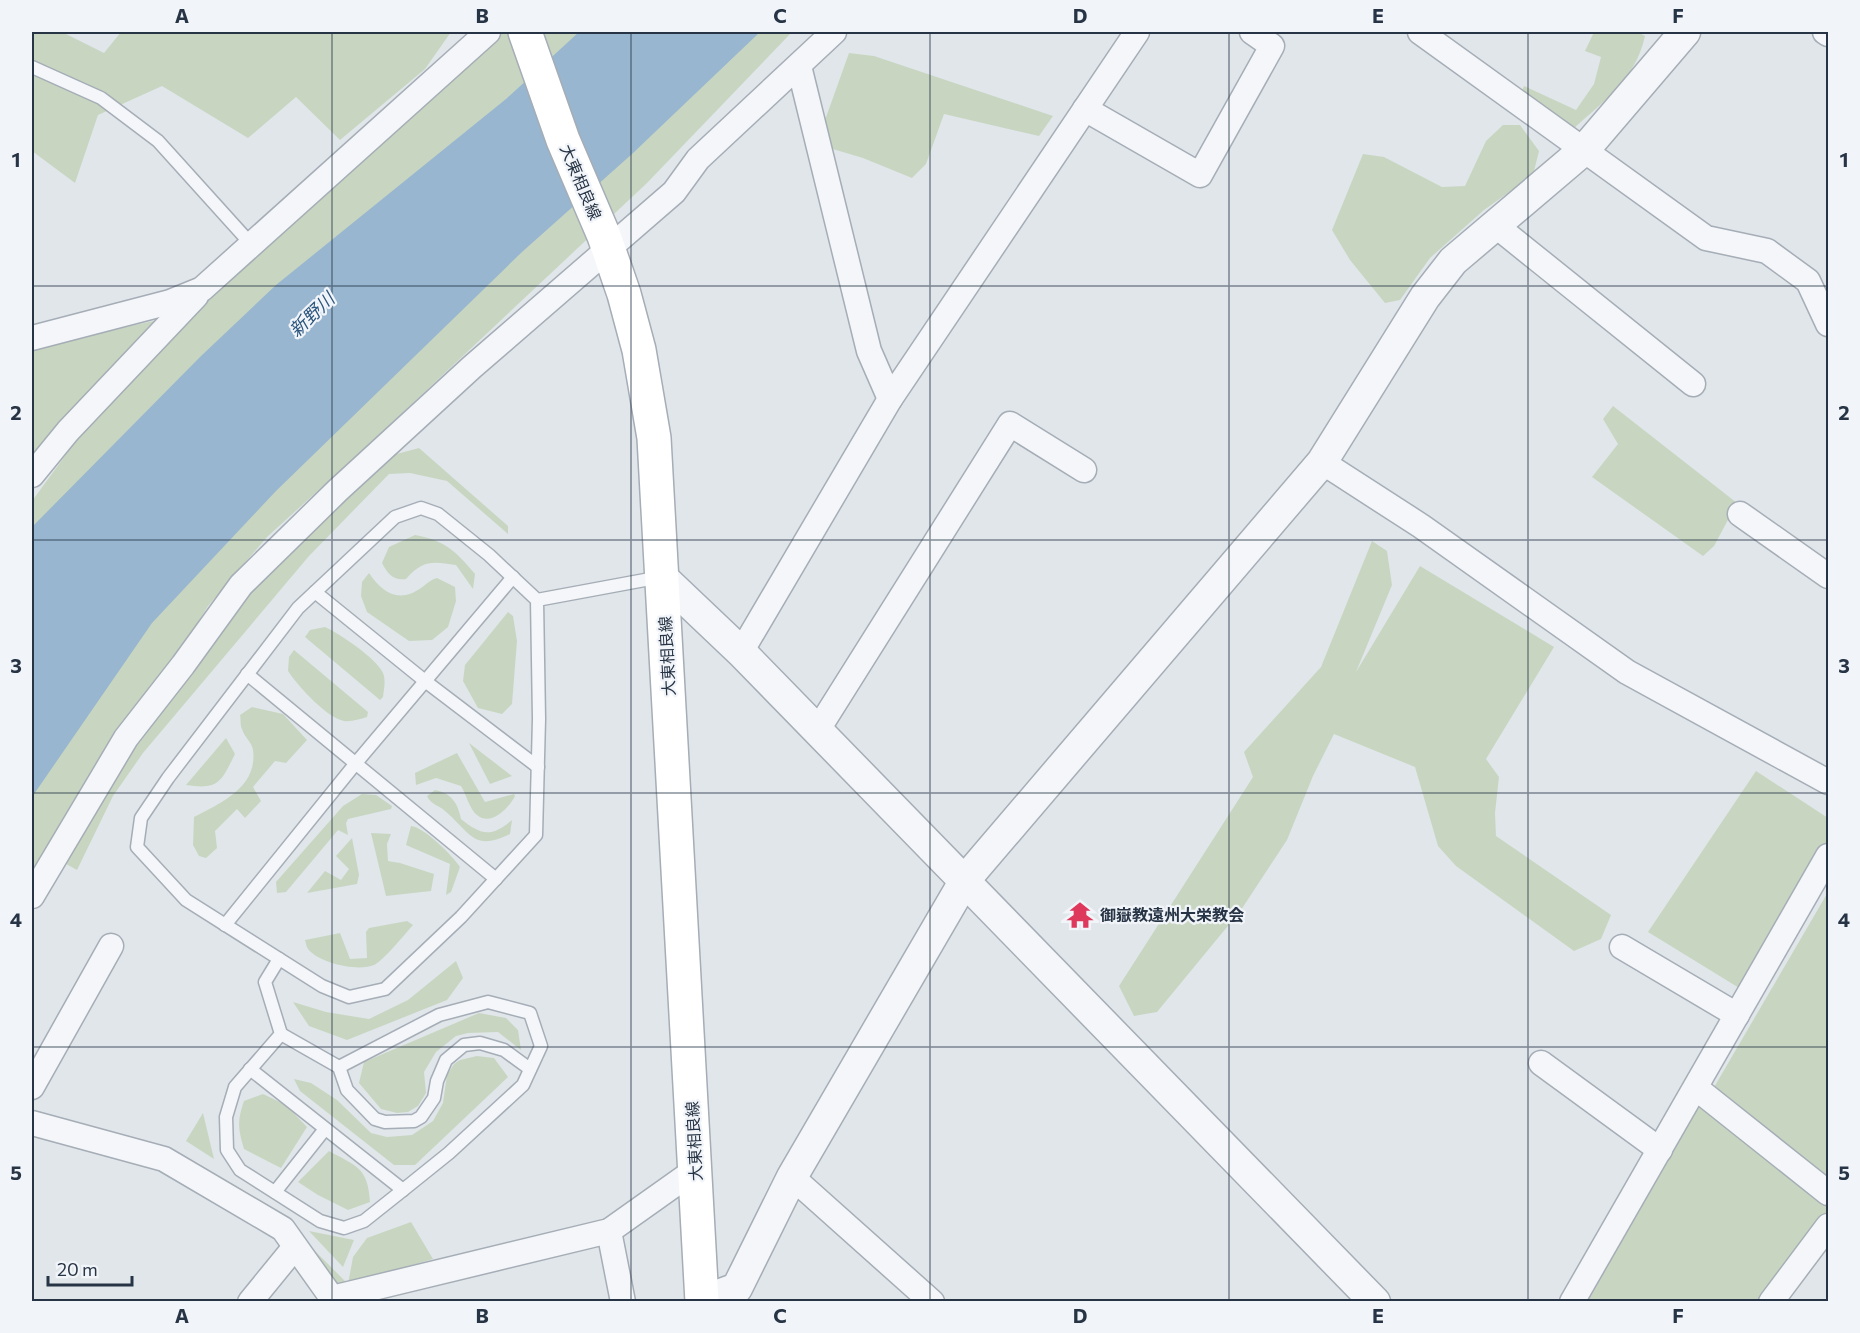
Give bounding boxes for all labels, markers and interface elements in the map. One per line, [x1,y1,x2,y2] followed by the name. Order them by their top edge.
[175,3,189,27] text: A
[475,3,489,27] text: B
[773,3,787,27] text: C
[1073,3,1087,27] text: D
[1372,3,1384,27] text: E
[1672,3,1684,27] text: F
[557,141,606,222] street label: 大東相良線
[11,147,21,171] text: 1
[1839,147,1849,171] text: 1
[284,286,340,341] water label: 新野川
[10,400,22,424] text: 2
[1838,400,1850,424] text: 2
[655,616,678,696] street label: 大東相良線
[10,653,22,677] text: 3
[1838,653,1850,677] text: 3
[1065,900,1095,930] temple icon: 御嶽教遠州大栄教会
[1100,905,1244,924] place label: 御嶽教遠州大栄教会
[10,907,22,931] text: 4
[1838,907,1850,931] text: 4
[682,1101,705,1181] street label: 大東相良線
[10,1160,22,1184] text: 5
[1838,1160,1850,1184] text: 5
[48,1249,132,1287] scale bar
[57,1258,98,1280] text: 20 m
[175,1303,189,1327] text: A
[475,1303,489,1327] text: B
[773,1303,787,1327] text: C
[1073,1303,1087,1327] text: D
[1372,1303,1384,1327] text: E
[1672,1303,1684,1327] text: F

